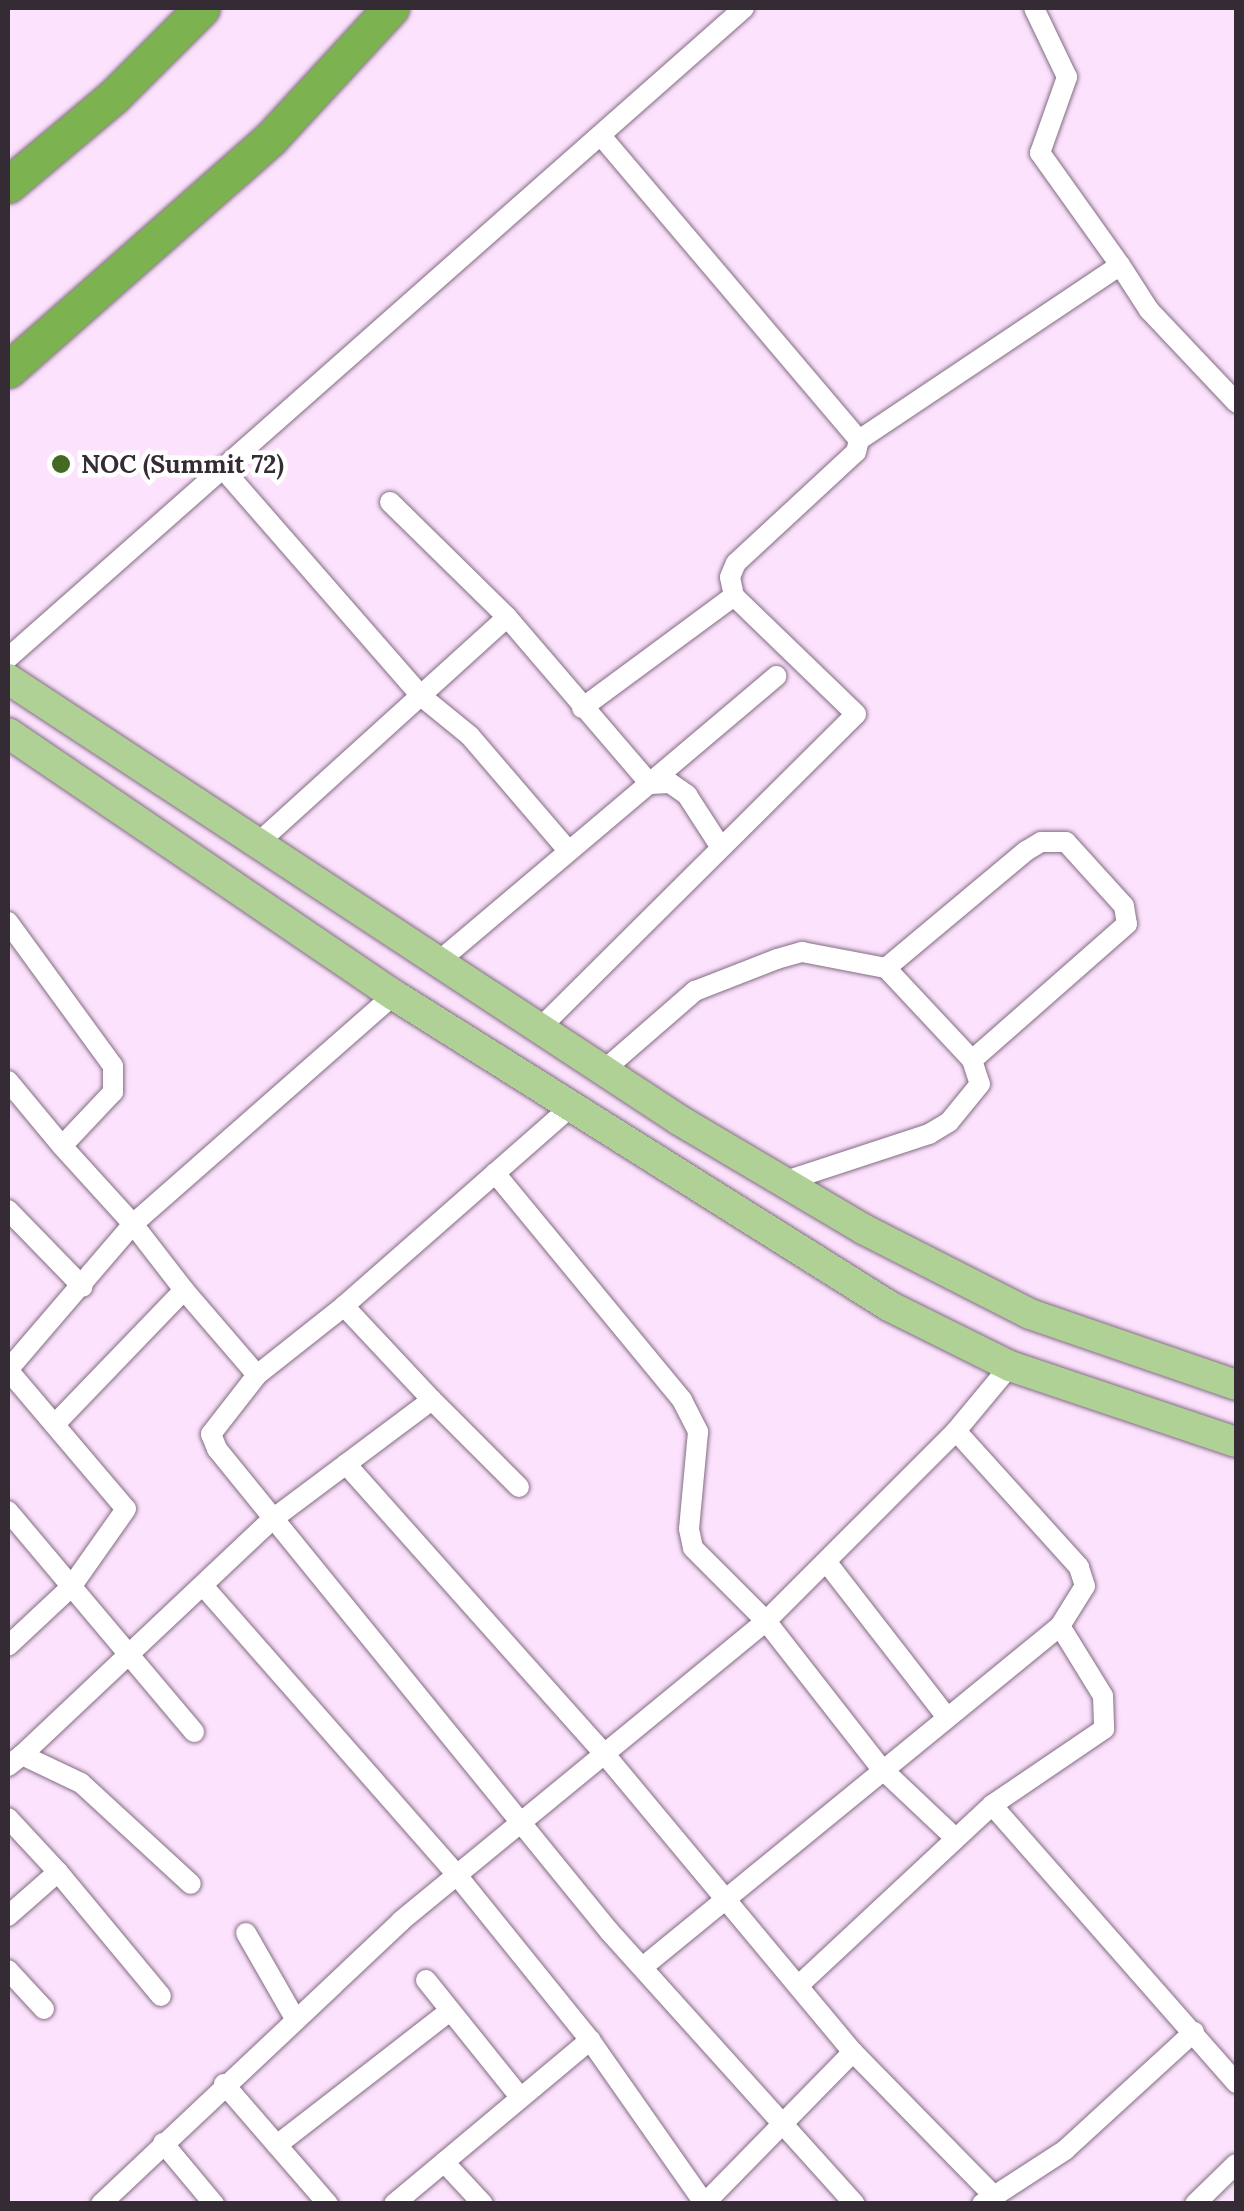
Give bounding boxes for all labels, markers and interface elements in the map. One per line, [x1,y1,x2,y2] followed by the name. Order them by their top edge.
[81,449,284,479] place label: NOC (Summit 72)
[50,453,72,475] marker: NOC (Summit 72)

